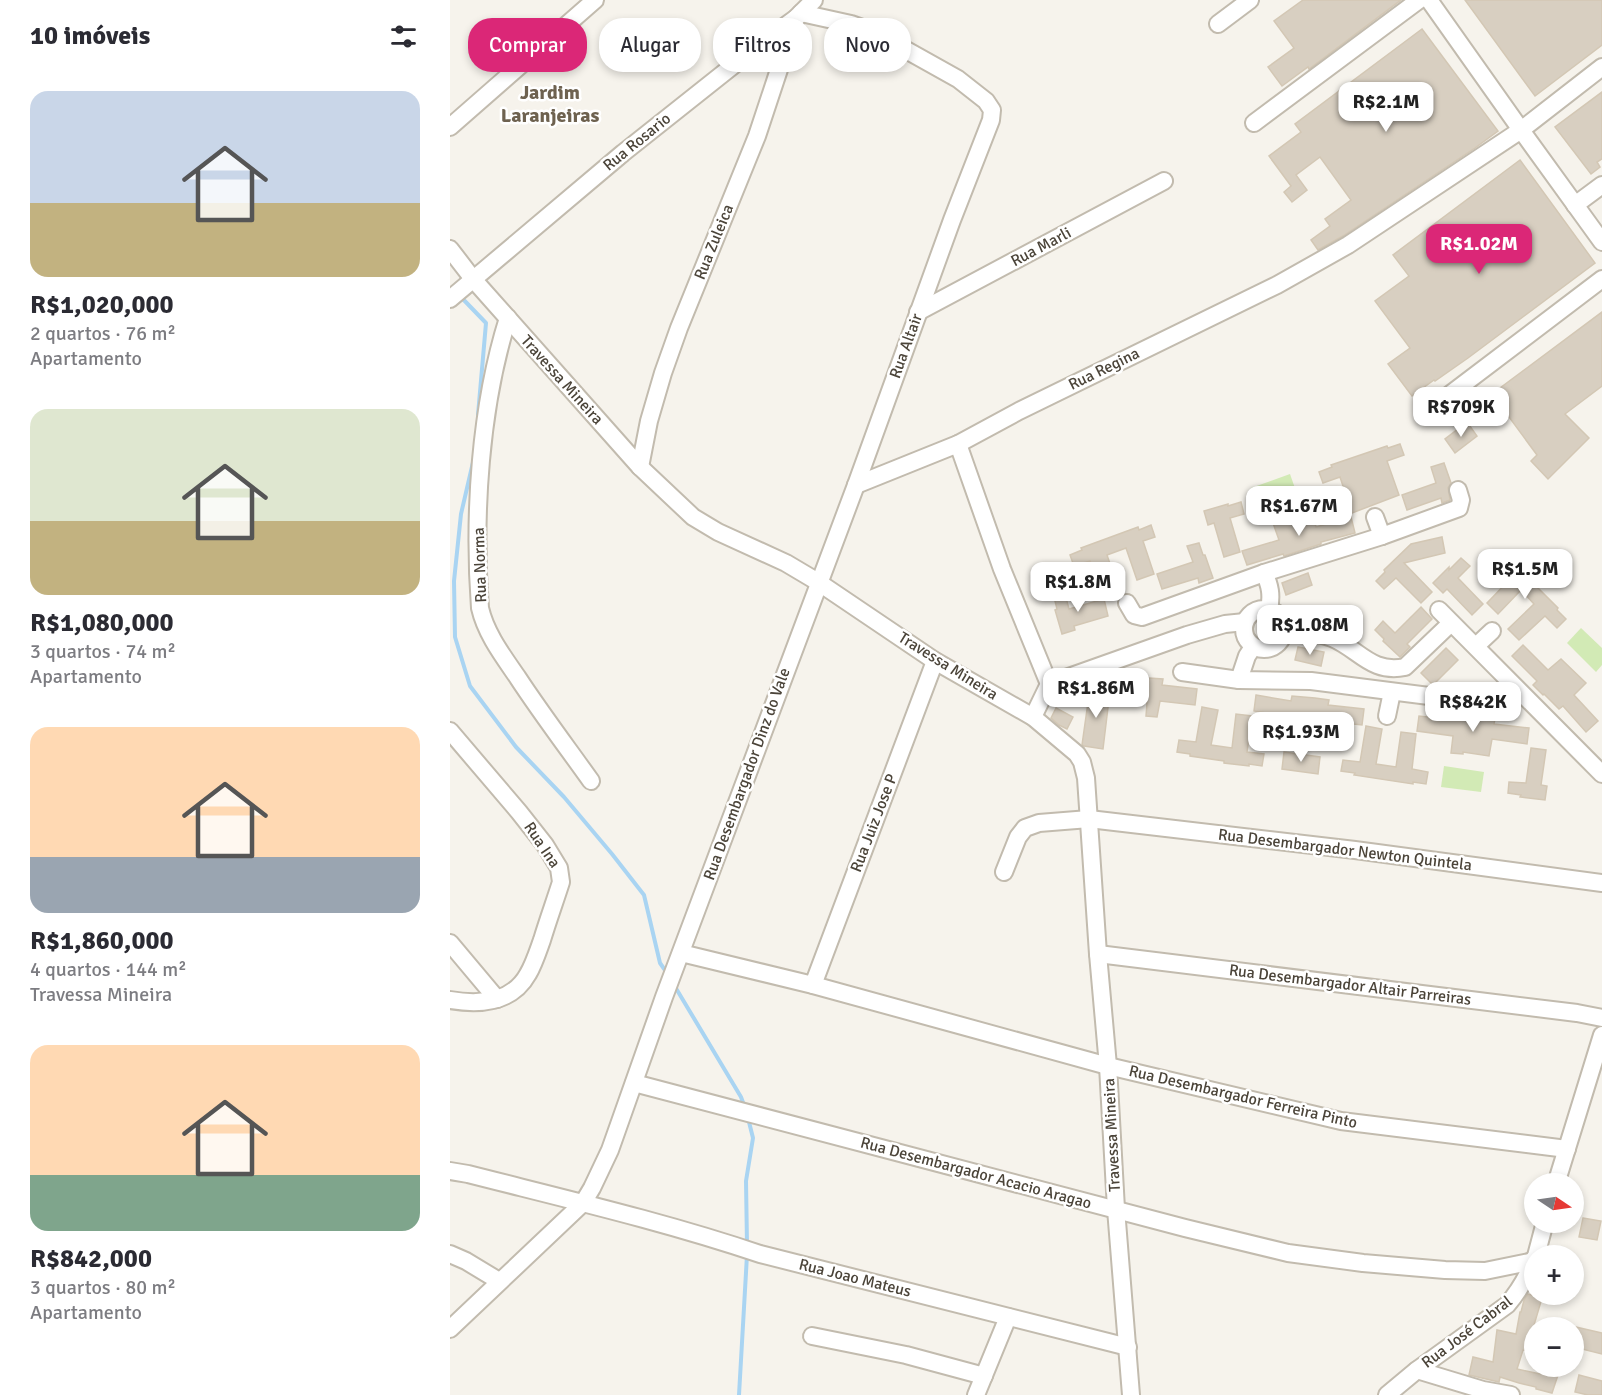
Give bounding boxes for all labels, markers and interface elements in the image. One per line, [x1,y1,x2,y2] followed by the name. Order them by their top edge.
[468,18,587,72] chip: Comprar
[599,18,701,72] chip: Alugar
[713,18,812,72] chip: Filtros
[824,18,911,72] chip: Novo
[30,20,150,52] text: 10 imóveis
[387,20,420,53] icon: filters
[501,80,599,128] district label: Jardim Laranjeiras
[1337,82,1435,133] pin: R$2.1M
[1352,89,1420,114] text: R$2.1M
[599,109,675,175] street label: Rua Rosario
[171,130,279,238] icon: home
[690,201,738,283] street label: Rua Zuleica
[1007,223,1075,271] street label: Rua Marli
[1424,224,1534,275] pin: R$1.02M
[1440,231,1518,256] text: R$1.02M
[30,289,174,321] text: R$1,020,000
[885,311,927,381] street label: Rua Altair
[30,321,176,346] text: 2 quartos · 76 m²
[517,331,607,429] street label: Travessa Mineira
[1065,343,1143,395] street label: Rua Regina
[30,346,142,371] text: Apartamento
[1412,387,1510,438] pin: R$709K
[1427,394,1495,419] text: R$709K
[171,448,279,556] icon: home
[1244,486,1354,537] pin: R$1.67M
[1260,493,1338,518] text: R$1.67M
[469,527,491,603] street label: Rua Norma
[1476,549,1574,600] pin: R$1.5M
[1491,556,1559,581] text: R$1.5M
[1029,562,1127,613] pin: R$1.8M
[1044,569,1112,594] text: R$1.8M
[1255,605,1365,656] pin: R$1.08M
[30,607,174,639] text: R$1,080,000
[1271,612,1349,637] text: R$1.08M
[895,627,1001,705] street label: Travessa Mineira
[30,639,176,664] text: 3 quartos · 74 m²
[30,664,142,689] text: Apartamento
[699,665,795,883] street label: Rua Desembargador Dinz do Vale
[1041,668,1151,719] pin: R$1.86M
[1057,675,1135,700] text: R$1.86M
[1424,682,1522,733] pin: R$842K
[1439,689,1507,714] text: R$842K
[1246,712,1356,763] pin: R$1.93M
[1262,719,1340,744] text: R$1.93M
[171,766,279,874] icon: home
[846,771,902,875] street label: Rua Juiz Jose P
[519,818,565,872] street label: Rua Ina
[1217,824,1473,876] street label: Rua Desembargador Newton Quintela
[30,925,174,957] text: R$1,860,000
[30,957,187,982] text: 4 quartos · 144 m²
[1228,960,1472,1010] street label: Rua Desembargador Altair Parreiras
[30,982,172,1007] text: Travessa Mineira
[1127,1061,1359,1133] street label: Rua Desembargador Ferreira Pinto
[1099,1078,1125,1192] street label: Travessa Mineira
[171,1084,279,1192] icon: home
[858,1132,1094,1214] street label: Rua Desembargador Acacio Aragao
[1524,1173,1584,1233] north arrow
[1524,1173,1584,1377] map controls
[30,1243,152,1275] text: R$842,000
[1524,1245,1584,1305] button: +
[797,1254,913,1302] street label: Rua Joao Mateus
[30,1275,176,1300] text: 3 quartos · 80 m²
[1418,1291,1517,1373] street label: Rua José Cabral
[30,1300,142,1325] text: Apartamento
[1524,1317,1584,1377] button: −

